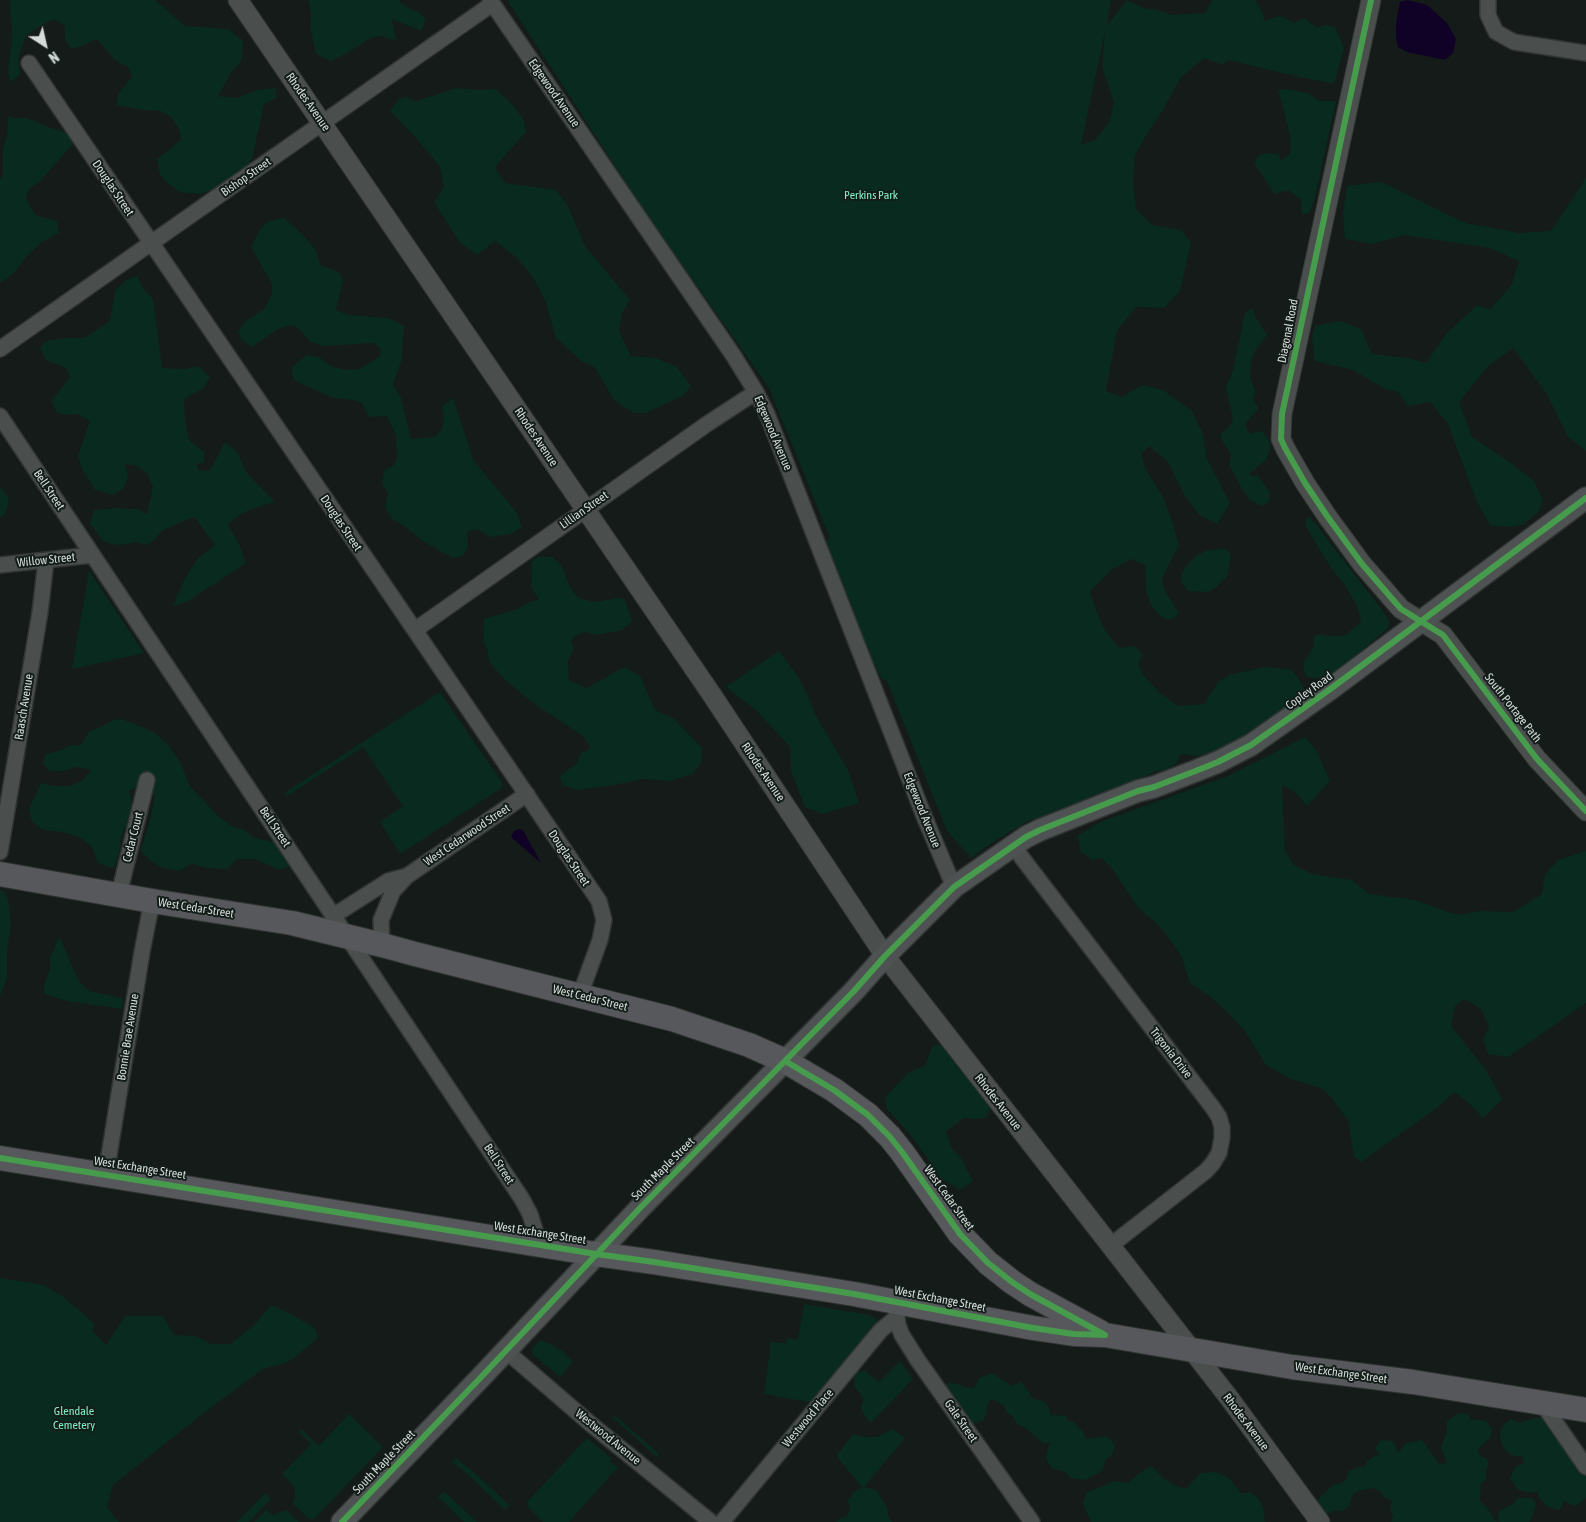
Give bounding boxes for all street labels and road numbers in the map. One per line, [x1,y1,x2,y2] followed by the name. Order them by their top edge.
[525,56,583,130] street label: Edgewood Avenue
[283,70,333,134] street label: Rhodes Avenue
[218,155,274,199] street label: Bishop Street
[89,157,137,219] street label: Douglas Street
[1275,298,1301,364] street label: Diagonal Road
[751,393,795,473] street label: Edgewood Avenue
[511,405,561,469] street label: Rhodes Avenue
[30,467,68,513] street label: Bell Street
[557,488,611,532] street label: Lillian Street
[317,492,365,554] street label: Douglas Street
[16,550,76,570] street label: Willow Street
[1283,669,1335,713] street label: Copley Road
[1482,671,1544,745] street label: South Portage Path
[12,673,36,741] street label: Raasch Avenue
[738,740,788,804] street label: Rhodes Avenue
[900,770,944,850] street label: Edgewood Avenue
[421,801,513,869] street label: West Cedarwood Street
[256,804,294,850] street label: Bell Street
[120,811,146,863] street label: Cedar Court
[545,827,593,889] street label: Douglas Street
[157,895,235,921] street label: West Cedar Street
[551,982,629,1014] street label: West Cedar Street
[114,993,142,1081] street label: Bonnie Brae Avenue
[1147,1025,1195,1081] street label: Trigonia Drive
[971,1071,1025,1133] street label: Rhodes Avenue
[628,1134,698,1204] street label: South Maple Street
[481,1141,517,1187] street label: Bell Street
[93,1154,187,1182] street label: West Exchange Street
[921,1163,977,1233] street label: West Cedar Street
[493,1219,587,1247] street label: West Exchange Street
[893,1283,987,1315] street label: West Exchange Street
[1294,1359,1388,1387] street label: West Exchange Street
[779,1386,837,1450] street label: Westwood Place
[1220,1391,1272,1453] street label: Rhodes Avenue
[941,1397,981,1445] street label: Gale Street
[572,1406,644,1468] street label: Westwood Avenue
[350,1427,418,1497] street label: South Maple Street

